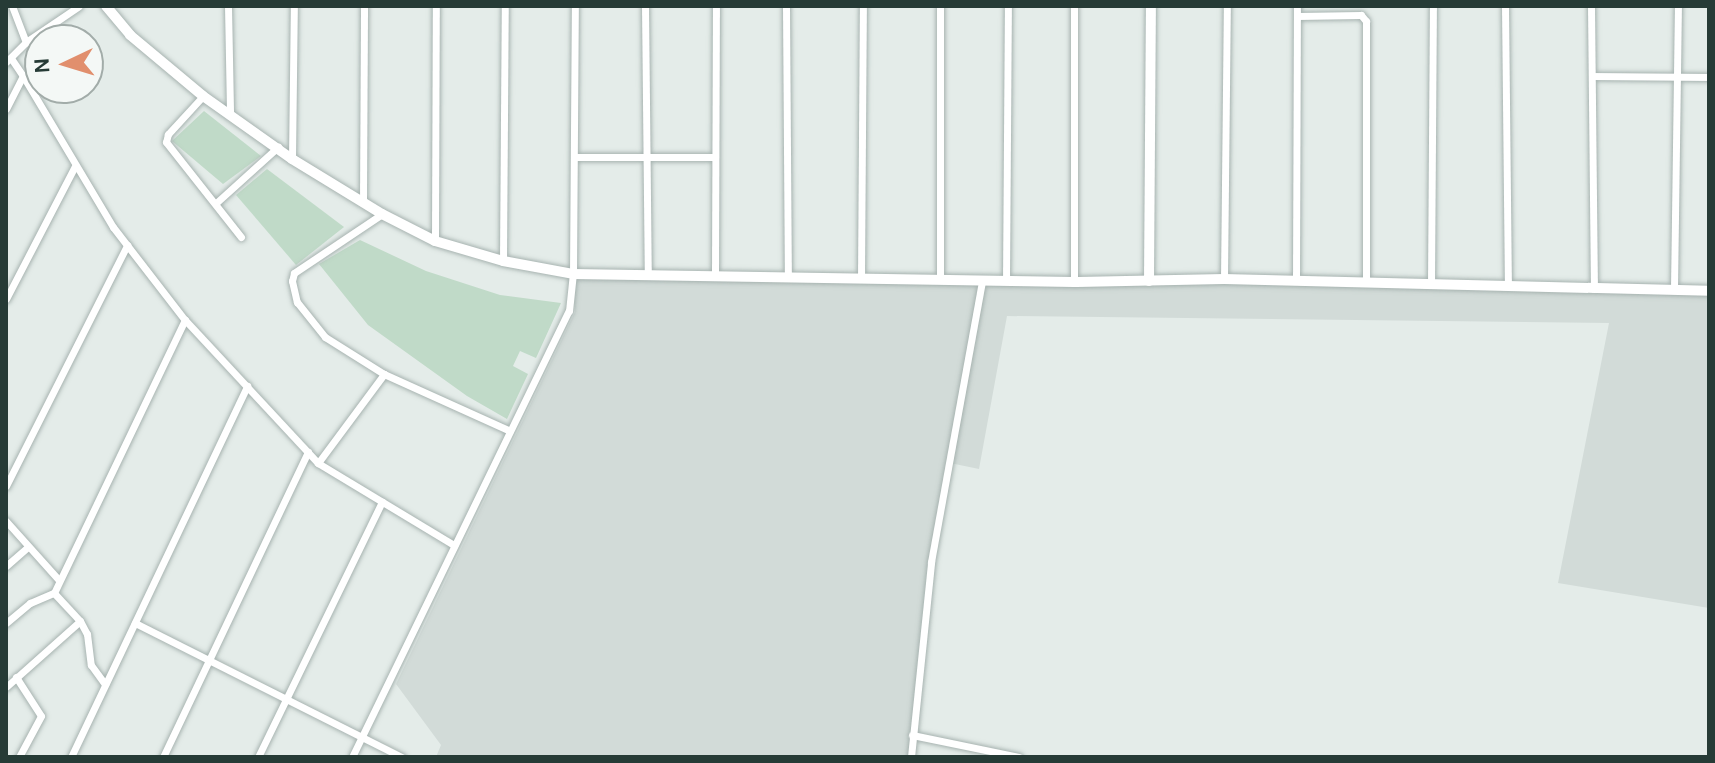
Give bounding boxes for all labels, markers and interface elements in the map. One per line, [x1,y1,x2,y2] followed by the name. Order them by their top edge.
[24,24,104,104] north arrow
[29,57,56,74] text: N

